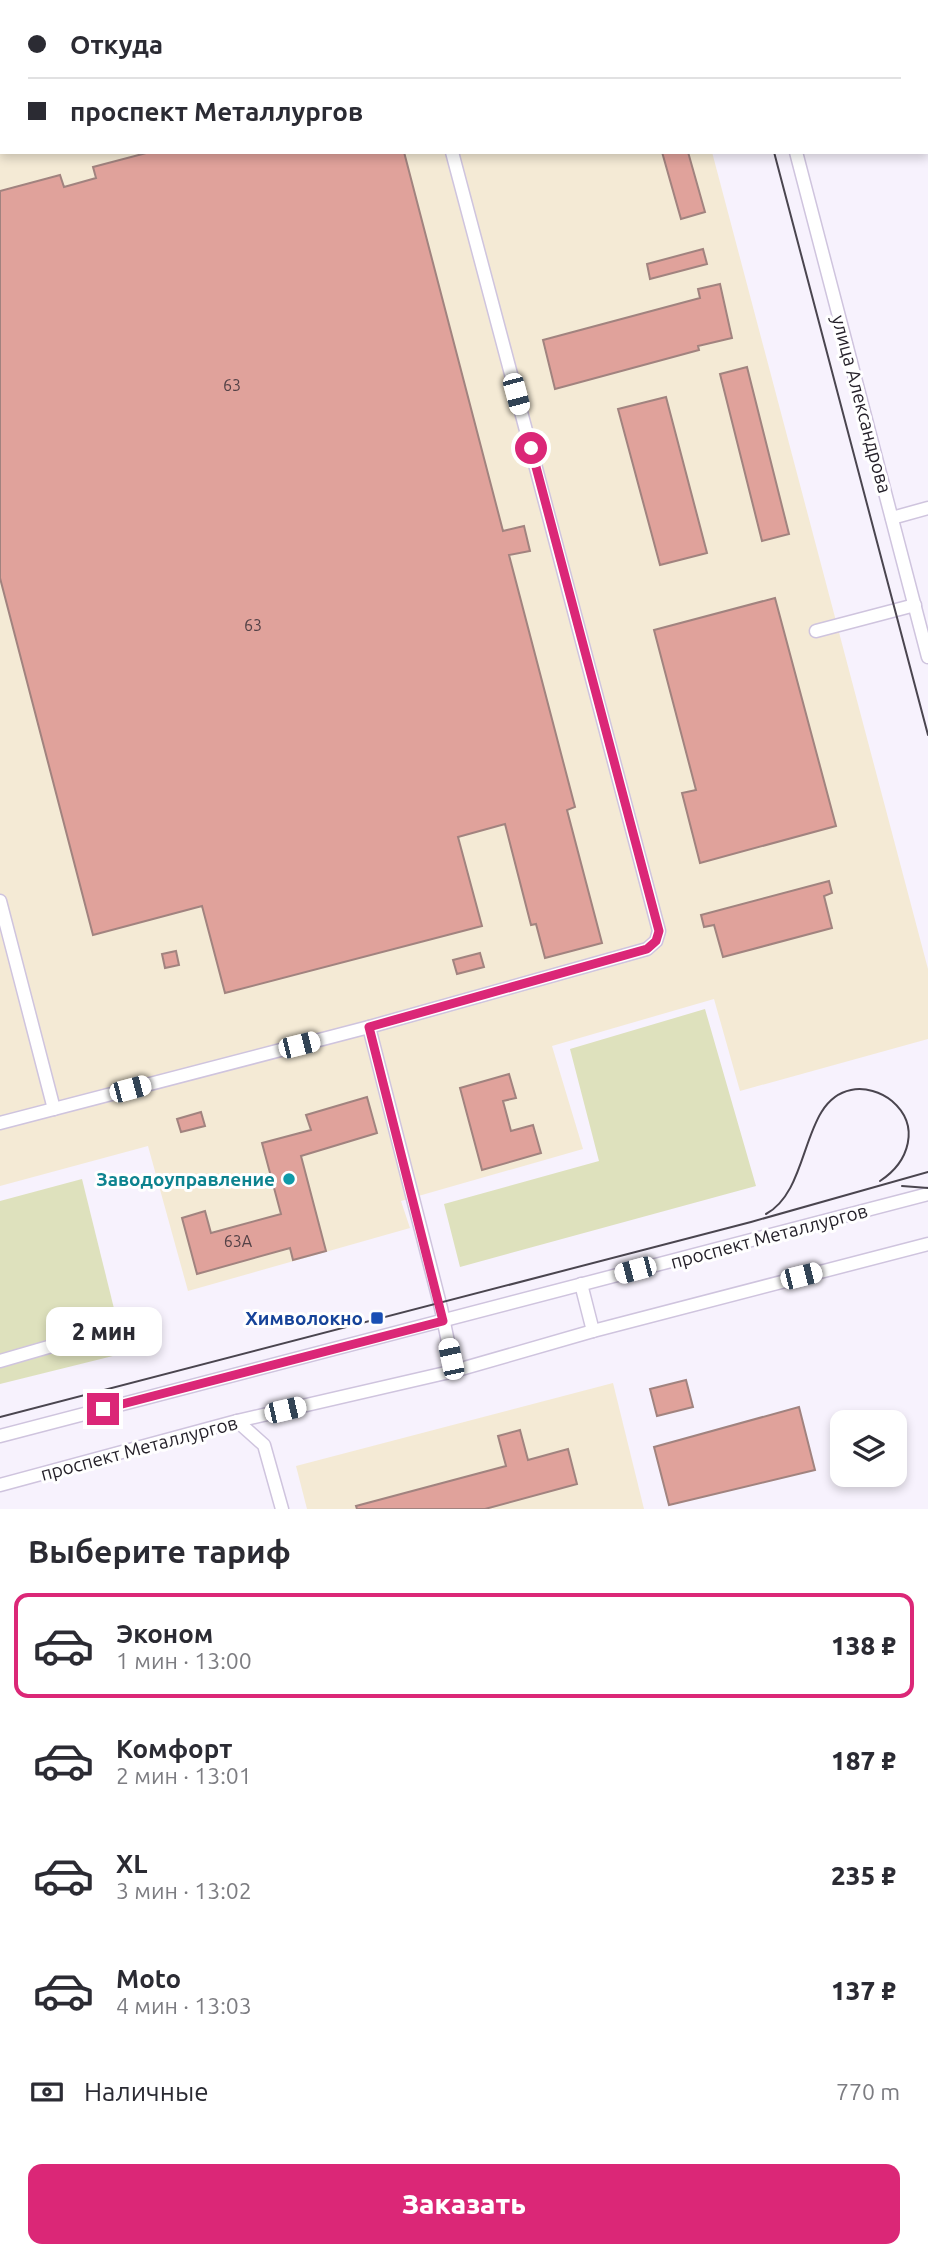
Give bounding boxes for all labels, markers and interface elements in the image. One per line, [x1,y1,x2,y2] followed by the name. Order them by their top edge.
[70,30,163,59] text: Откуда
[70,97,363,126] text: проспект Металлургов
[828,312,896,496] street label: улица Александрова
[501,371,532,417] car
[223,376,241,394] house number: 63
[515,432,547,464] route start
[244,616,262,634] house number: 63
[277,1030,322,1060] car
[107,1073,154,1105] car
[96,1168,275,1190] place label: Заводоуправление
[281,1171,297,1187] marker: Заводоуправление
[668,1199,870,1273] street label: проспект Металлургов
[224,1232,253,1250] house number: 63А
[612,1254,659,1286] car
[779,1261,824,1291] car
[245,1307,363,1329] place label: Химволокно
[45,1308,161,1356] callout: 2 мин
[369,1310,385,1326] marker: Химволокно
[72,1319,136,1344] text: 2 мин
[437,1336,466,1382] car
[87,1393,119,1425] route end
[263,1395,308,1425] car
[830,1410,907,1487] map controls
[830,1410,907,1487] button: layers
[38,1411,240,1485] street label: проспект Металлургов
[28,1533,291,1569] text: Выберите тариф
[32,1614,95,1677] icon: car
[116,1619,213,1648] text: Эконом
[831,1631,896,1660] text: 138 ₽
[116,1648,252,1673] text: 1 мин · 13:00
[32,1729,95,1792] icon: car
[116,1734,232,1763] text: Комфорт
[831,1746,896,1775] text: 187 ₽
[116,1763,252,1788] text: 2 мин · 13:01
[32,1844,95,1907] icon: car
[116,1849,147,1878] text: XL
[831,1861,896,1890] text: 235 ₽
[116,1878,252,1903] text: 3 мин · 13:02
[32,1959,95,2022] icon: car
[116,1964,181,1993] text: Moto
[831,1976,896,2005] text: 137 ₽
[116,1993,252,2018] text: 4 мин · 13:03
[28,2073,66,2111] icon: cash
[84,2077,209,2106] text: Наличные
[836,2079,900,2104] text: 770 m
[28,2164,900,2244] button: Заказать

